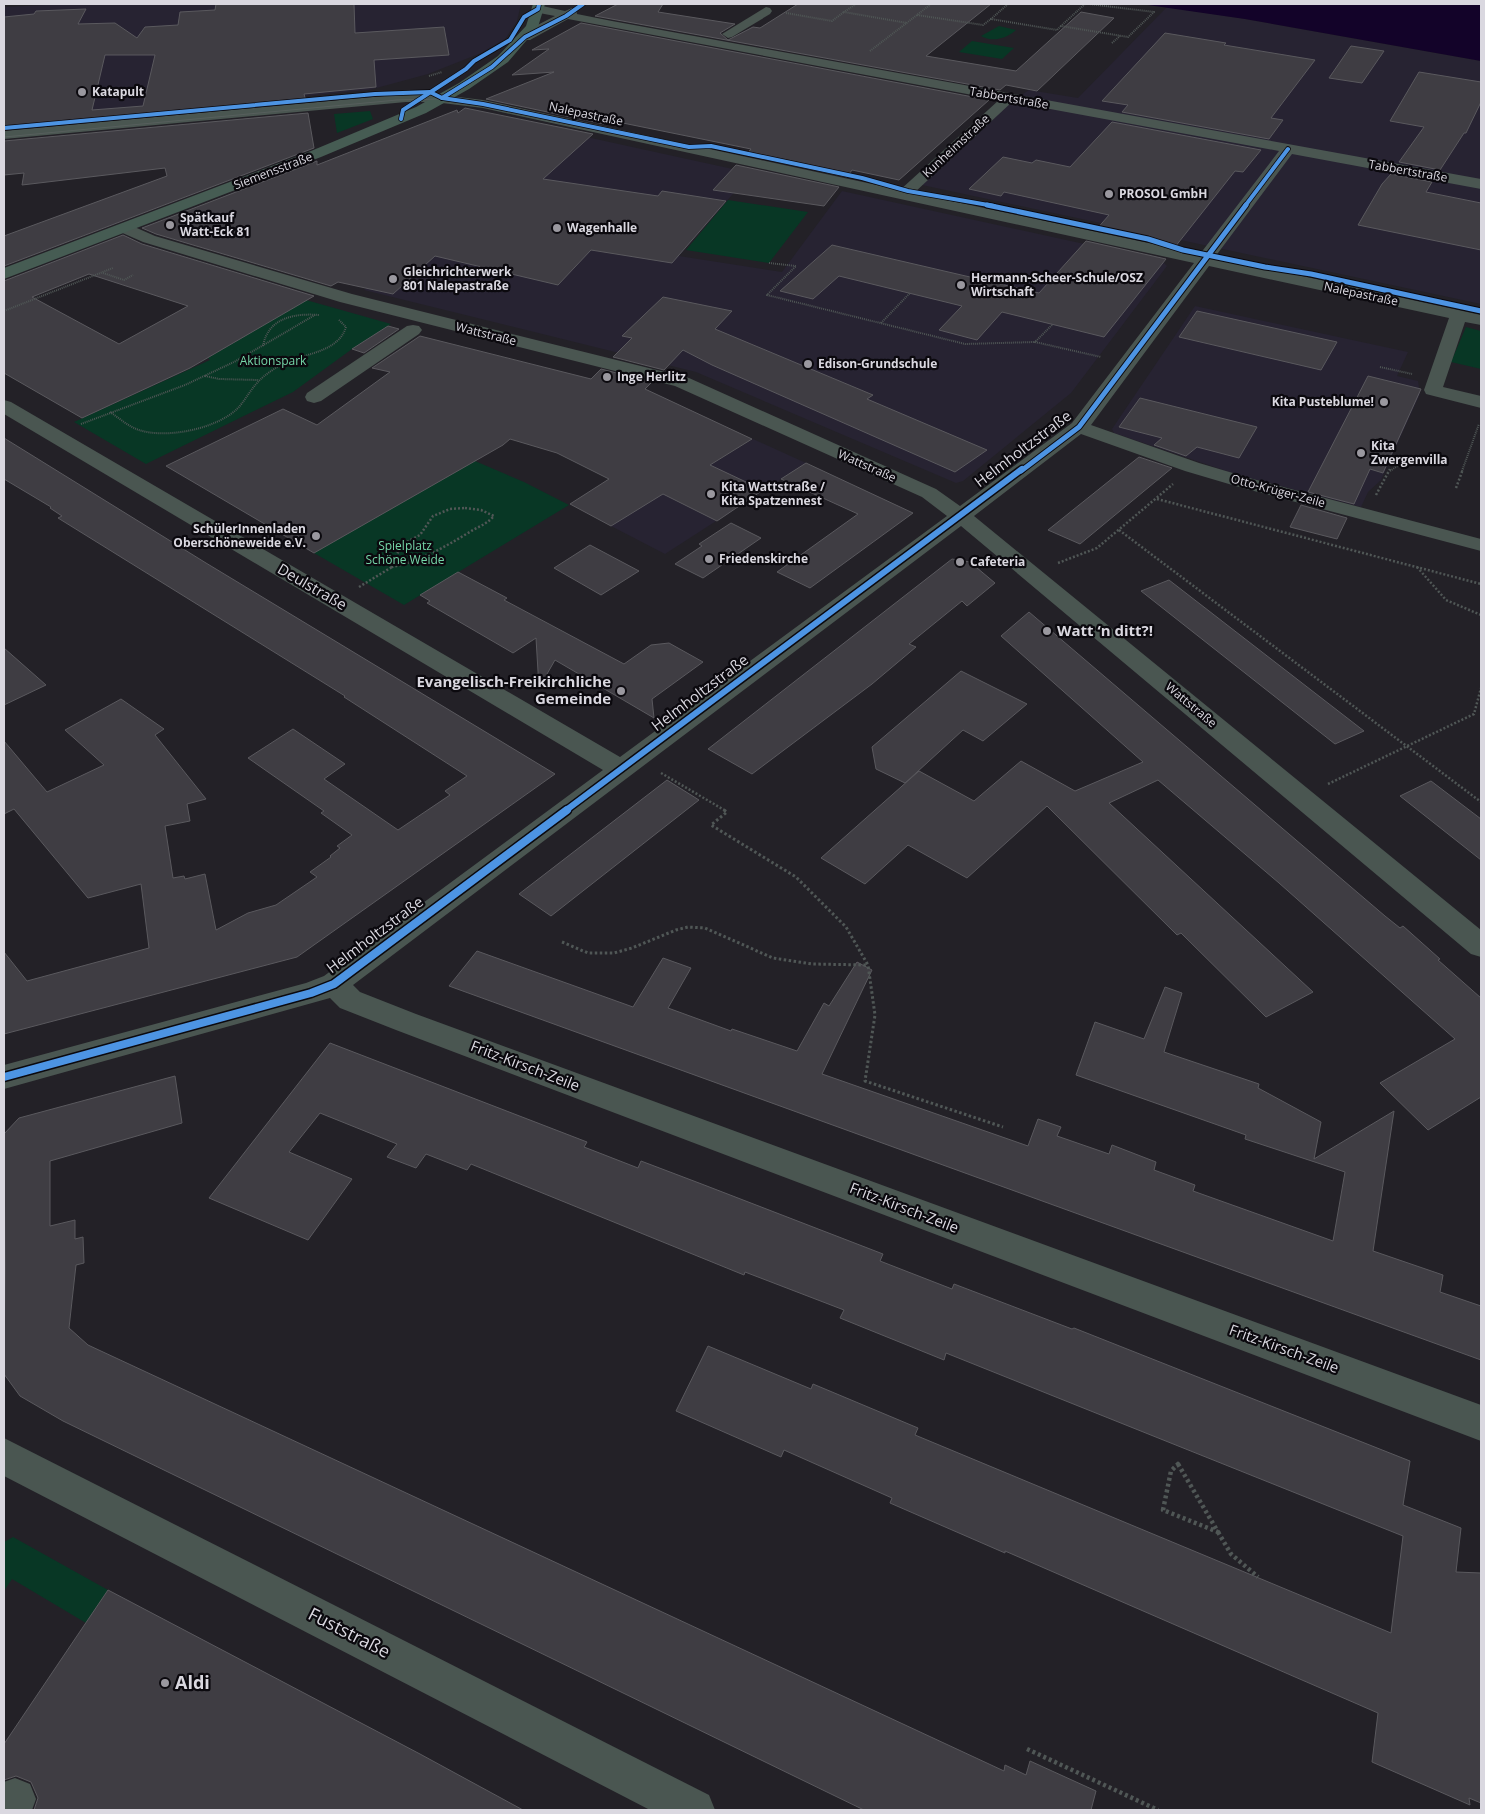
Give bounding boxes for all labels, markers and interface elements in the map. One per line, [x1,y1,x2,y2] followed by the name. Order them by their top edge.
[968,82,1050,113] street label: Tabbertstraße
[92,83,144,100] place label: Katapult
[76,86,88,98] marker: Katapult
[548,97,625,130] street label: Nalepastraße
[918,110,993,181] street label: Kunheimstraße
[231,148,315,193] street label: Siemensstraße
[1367,155,1449,186] street label: Tabbertstraße
[1119,185,1207,202] place label: PROSOL GmbH
[1103,188,1115,200] marker: PROSOL GmbH
[180,209,250,240] place label: Spätkauf Watt-Eck 81
[164,219,176,231] marker: Spätkauf Watt-Eck 81
[567,219,637,236] place label: Wagenhalle
[551,222,563,234] marker: Wagenhalle
[403,263,512,294] place label: Gleichrichterwerk 801 Nalepastraße
[971,269,1143,300] place label: Hermann-Scheer-Schule/OSZ Wirtschaft
[387,273,399,285] marker: Gleichrichterwerk 801 Nalepastraße
[1323,277,1400,310] street label: Nalepastraße
[955,279,967,291] marker: Hermann-Scheer-Schule/OSZ Wirtschaft
[454,318,519,349] street label: Wattstraße
[240,352,307,369] park label: Aktionspark
[818,355,937,372] place label: Edison-Grundschule
[802,358,814,370] marker: Edison-Grundschule
[617,368,686,385] place label: Inge Herlitz
[601,371,613,383] marker: Inge Herlitz
[1272,393,1374,410] place label: Kita Pusteblume!
[1378,396,1390,408] marker: Kita Pusteblume!
[970,405,1075,491] street label: Helmholtzstraße
[1371,437,1448,468] place label: Kita Zwergenvilla
[835,445,899,486] street label: Wattstraße
[1355,447,1367,459] marker: Kita Zwergenvilla
[1229,470,1327,511] street label: Otto-Krüger-Zeile
[721,478,825,509] place label: Kita Wattstraße / Kita Spatzennest
[705,488,717,500] marker: Kita Wattstraße / Kita Spatzennest
[173,520,306,551] place label: SchülerInnenladen Oberschöneweide e.V.
[310,530,322,542] marker: SchülerInnenladen Oberschöneweide e.V.
[365,537,445,568] park label: Spielplatz Schöne Weide
[719,550,808,567] place label: Friedenskirche
[703,553,715,565] marker: Friedenskirche
[970,553,1025,570] place label: Cafeteria
[954,556,966,568] marker: Cafeteria
[274,558,351,614] street label: Deulstraße
[1057,620,1153,640] place label: Watt ‘n ditt?!
[1041,625,1053,637] marker: Watt ‘n ditt?!
[647,649,752,735] street label: Helmholtzstraße
[416,671,611,708] place label: Evangelisch-Freikirchliche Gemeinde
[1162,678,1221,731] street label: Wattstraße
[615,685,627,697] marker: Evangelisch-Freikirchliche Gemeinde
[322,891,427,977] street label: Helmholtzstraße
[468,1035,583,1095] street label: Fritz-Kirsch-Zeile
[847,1177,962,1237] street label: Fritz-Kirsch-Zeile
[1227,1319,1342,1377] street label: Fritz-Kirsch-Zeile
[304,1601,395,1663] street label: Fuststraße
[175,1670,210,1694] place label: Aldi
[159,1677,171,1689] marker: Aldi

